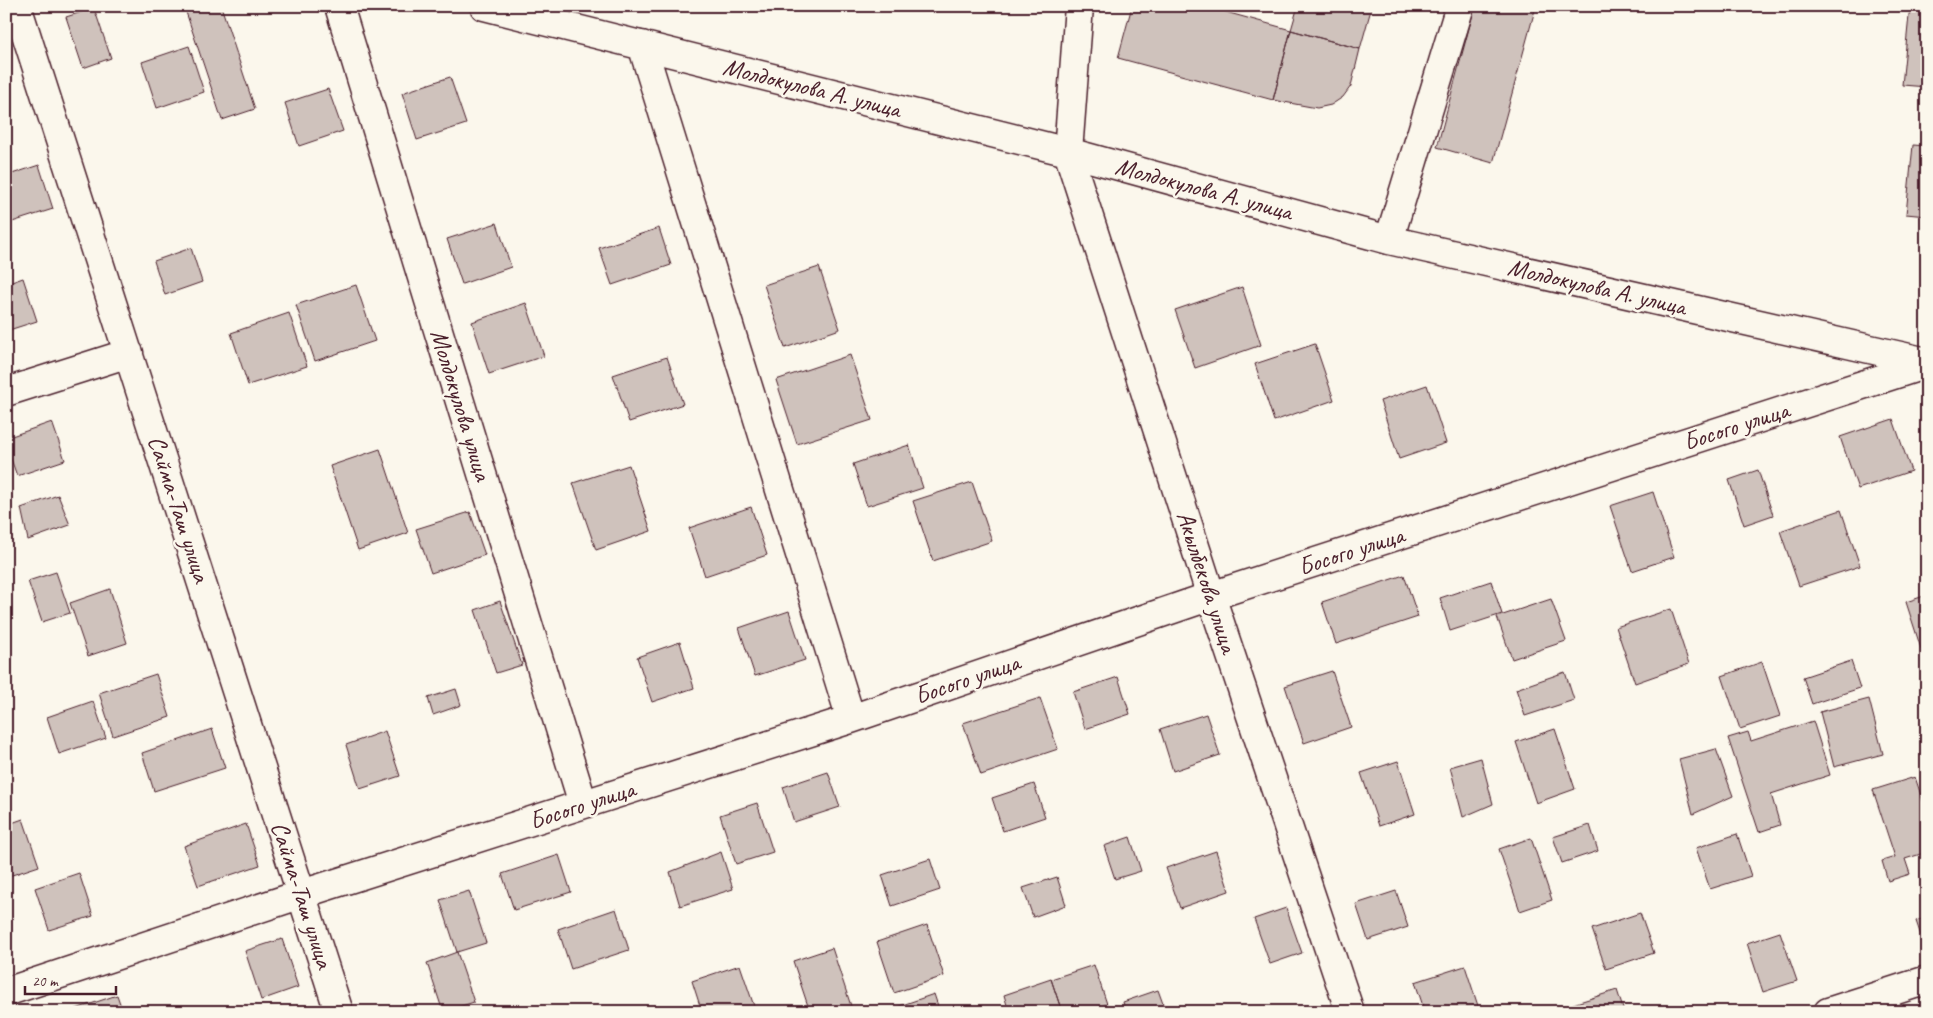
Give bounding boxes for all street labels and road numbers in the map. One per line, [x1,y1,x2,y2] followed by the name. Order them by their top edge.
[720,50,907,126] street label: Молдокулова А. улица
[1112,150,1299,229] street label: Молдокулова А. улица
[1505,251,1692,324] street label: Молдокулова А. улица
[423,325,500,486] street label: Молдокулова улица
[1679,393,1795,458] street label: Босого улица
[140,432,218,588] street label: Сайма-Таш улица
[1169,507,1246,660] street label: Акылбекова улица
[1294,518,1410,583] street label: Босого улица
[910,645,1026,712] street label: Босого улица
[525,772,641,837] street label: Босого улица
[263,818,341,974] street label: Сайма-Таш улица

